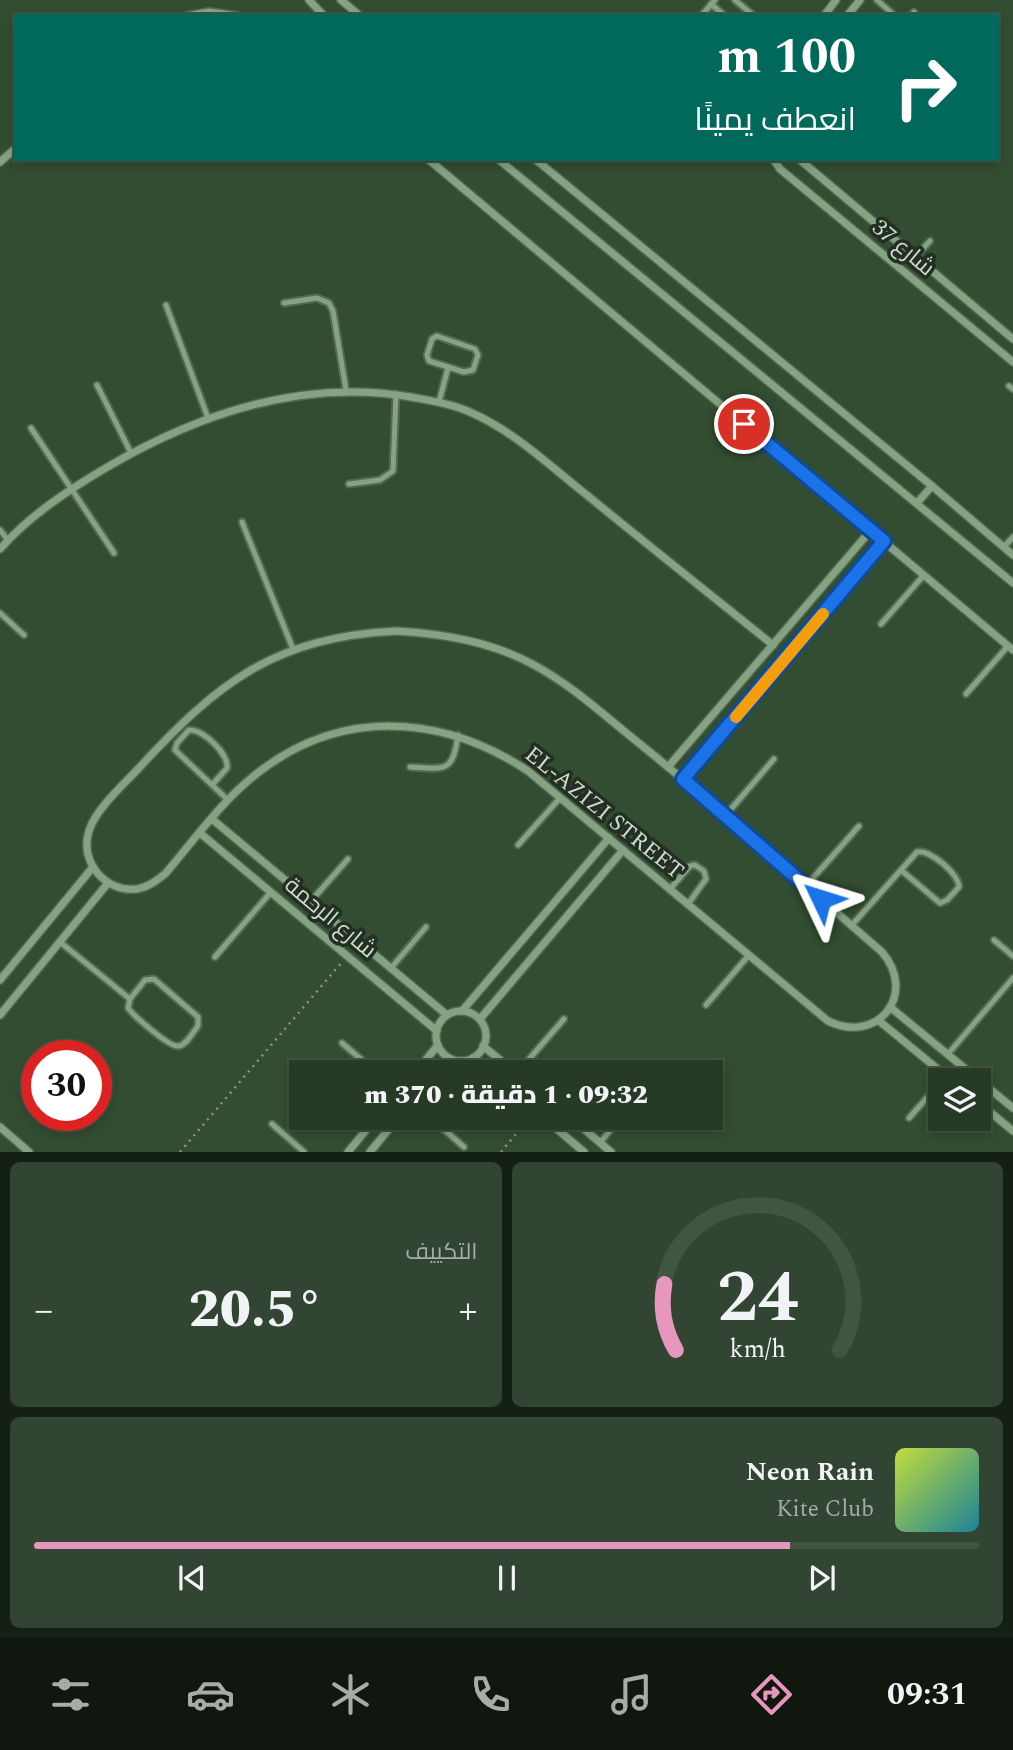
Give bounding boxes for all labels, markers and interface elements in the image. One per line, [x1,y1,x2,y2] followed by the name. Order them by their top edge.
[717,20,856,95] text: 100 m
[880,42,971,133] icon: right
[694,96,856,145] text: انعطف يمينًا
[864,211,942,285] street label: شارع 37
[714,394,774,454] pin
[725,405,763,443] icon: arrive
[517,738,691,889] street label: EL-AZIZI STREET
[784,862,858,936] position arrow
[276,869,384,967] street label: شارع الرحمة
[21,1040,112,1131] speed limit sign: 30
[928,1068,991,1131] map controls
[928,1068,991,1131] button: layers
[364,1075,648,1115] text: 09:32 · 1 دقيقة · 370 m
[405,1235,478,1270] text: التكييف
[716,1244,798,1355] text: 24
[189,1271,323,1350] text: 20.5°
[34,1282,53,1340] text: −
[458,1282,477,1340] text: +
[729,1331,785,1369] text: km/h
[746,1452,874,1492] text: Neon Rain
[776,1492,874,1527] text: Kite Club
[173,1559,211,1597] icon: previous
[488,1559,526,1597] icon: pause
[803,1559,841,1597] icon: next
[46,1670,95,1719] icon: filters
[186,1670,235,1719] icon: car
[326,1670,375,1719] icon: climate
[466,1670,515,1719] icon: phone
[607,1670,656,1719] icon: music
[747,1670,796,1719] icon: directions
[887,1670,967,1719] text: 09:31

